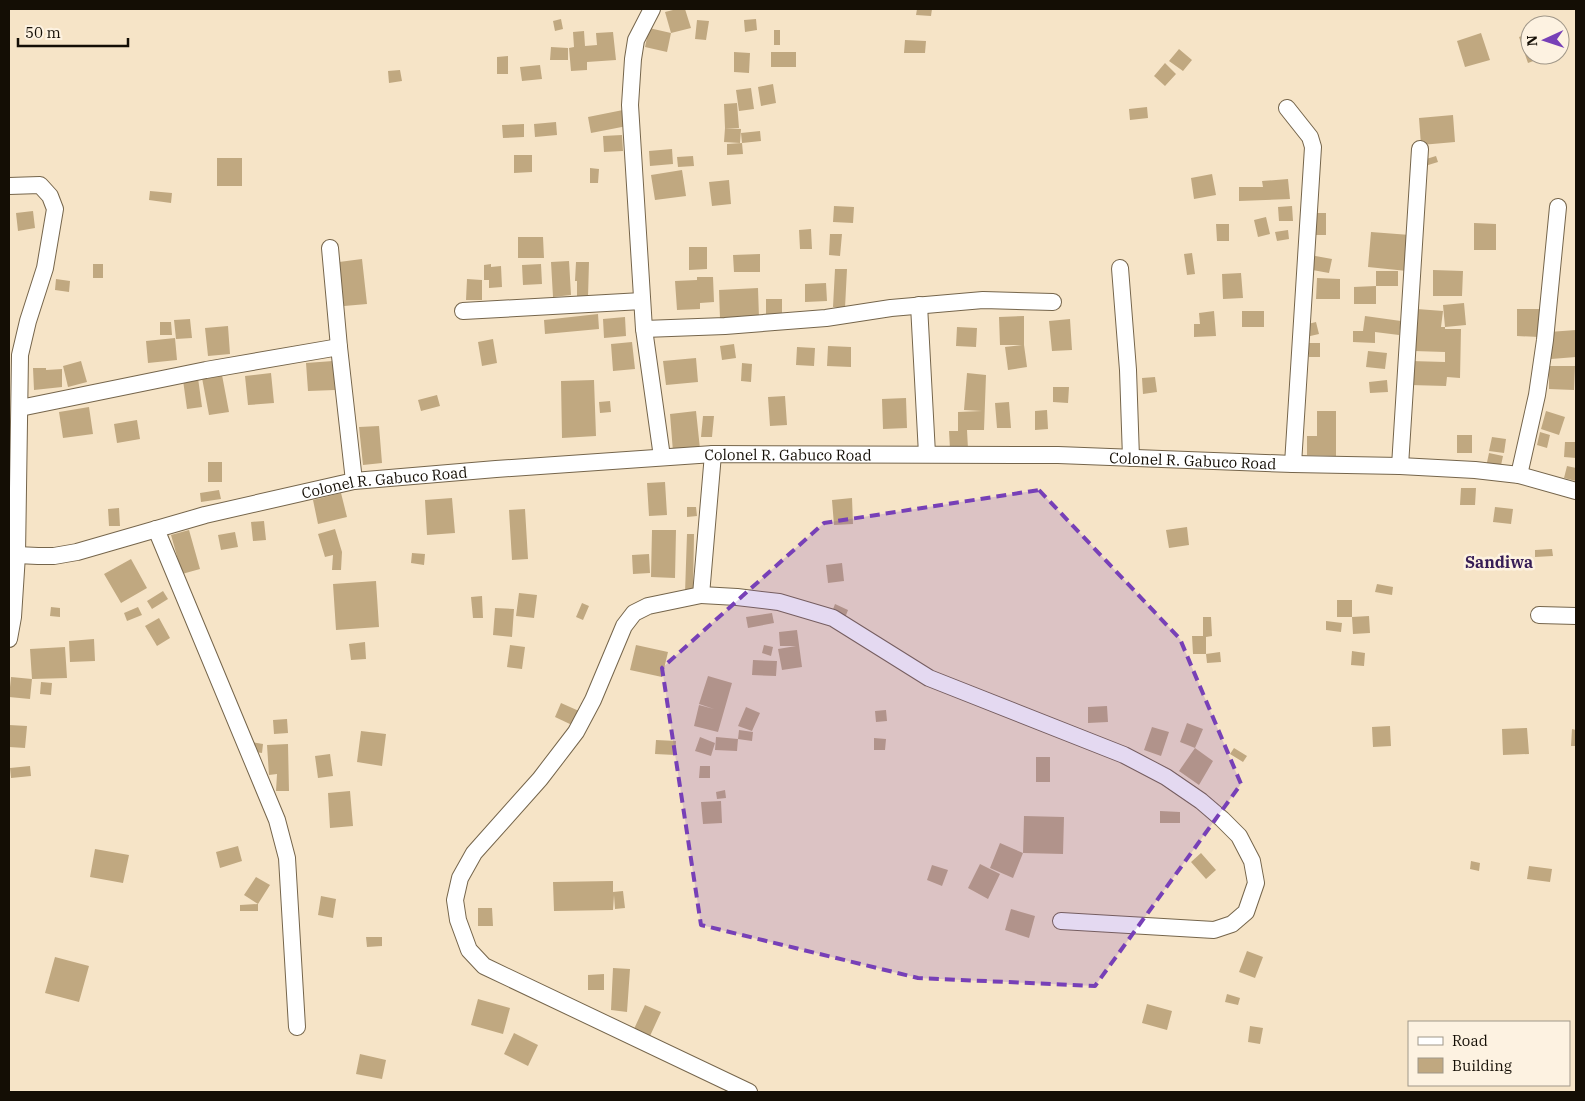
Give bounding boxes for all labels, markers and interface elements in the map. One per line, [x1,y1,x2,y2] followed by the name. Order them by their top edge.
[18,15,128,47] scale bar
[1520,15,1570,65] north arrow
[25,23,61,42] text: 50 m
[1523,35,1541,47] text: N
[704,444,872,464] street label: Colonel R. Gabuco Road
[1109,447,1277,473] street label: Colonel R. Gabuco Road
[300,462,468,502] street label: Colonel R. Gabuco Road
[1465,552,1533,572] district label: Sandiwa
[1408,1021,1570,1086] legend
[1452,1031,1488,1050] text: Road
[1452,1056,1512,1075] text: Building

